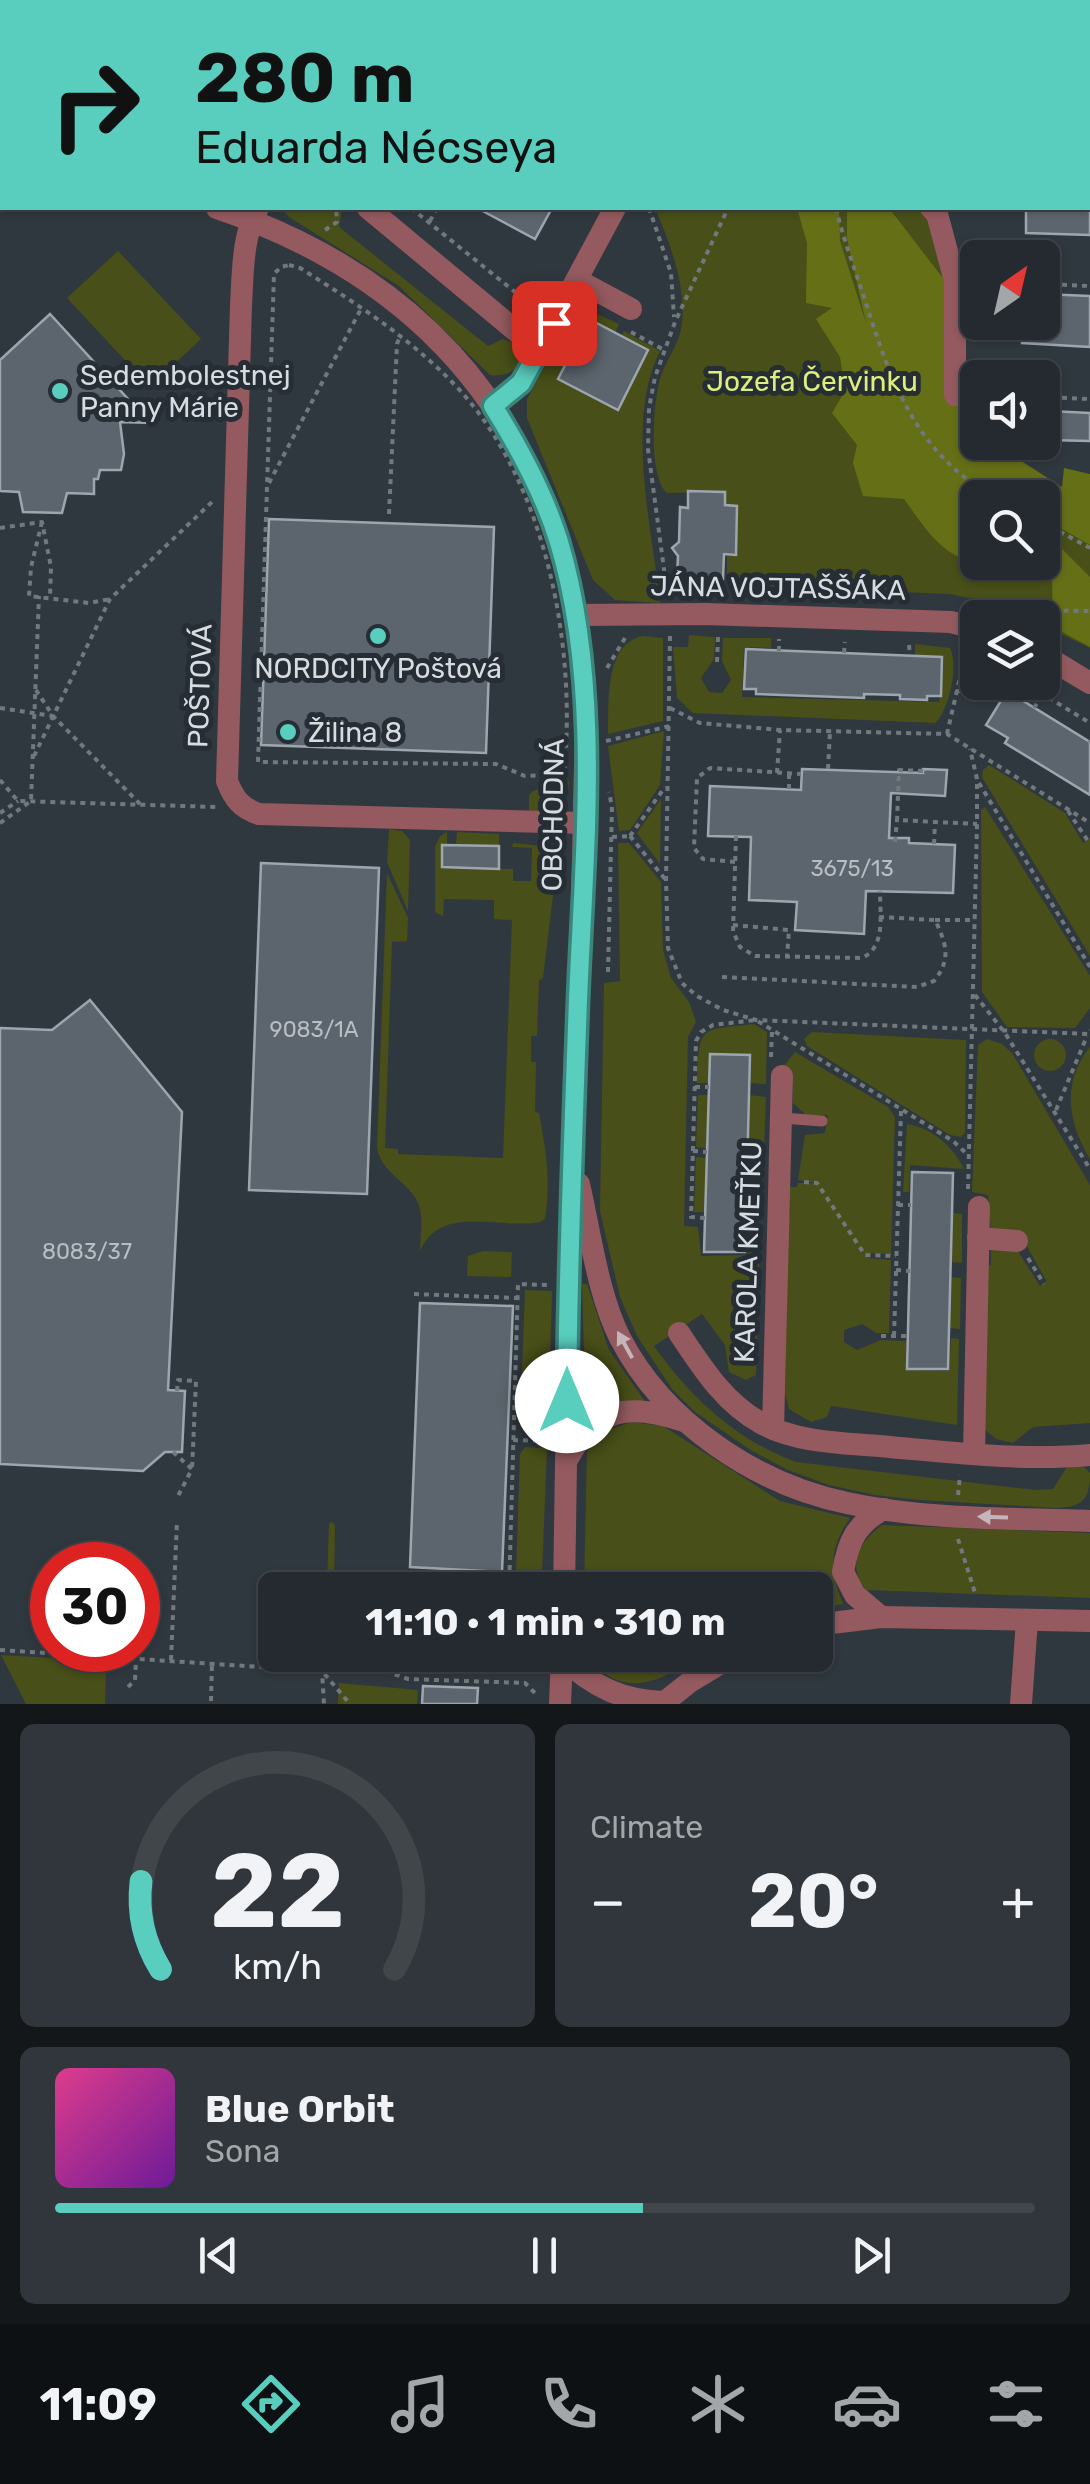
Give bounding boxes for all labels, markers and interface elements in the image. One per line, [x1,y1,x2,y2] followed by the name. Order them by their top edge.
[195,37,415,120] text: 280 m
[30,40,160,170] icon: right
[195,121,557,174] text: Eduarda Nécseya
[960,240,1060,340] north arrow
[960,240,1060,700] map controls
[512,281,597,366] pin
[527,296,582,351] icon: arrive
[80,359,291,424] place label: Sedembolestnej Panny Márie
[960,360,1060,460] button: sound
[706,365,918,398] park label: Jozefa Červinku
[49,380,71,402] marker: Sedembolestnej Panny Márie
[960,480,1060,580] button: search
[650,569,906,607] street label: JÁNA VOJTAŠŠÁKA
[960,600,1060,700] button: layers
[181,623,219,749] street label: POŠTOVÁ
[367,625,389,647] marker: NORDCITY Poštová
[254,652,502,685] place label: NORDCITY Poštová
[308,716,402,749] place label: Žilina 8
[277,721,299,743] marker: Žilina 8
[535,738,571,892] street label: OBCHODNÁ
[810,855,894,882] house number: 3675/13
[270,1016,359,1043] house number: 9083/1A
[728,1140,768,1364] street label: KAROLA KMEŤKU
[42,1238,132,1265] house number: 8083/37
[617,1330,634,1359] one-way arrow
[515,1349,619,1453] position arrow
[976,1509,1008,1525] one-way arrow
[30,1542,160,1672] speed limit sign: 30
[365,1599,726,1645] text: 11:10 · 1 min · 310 m
[590,1808,703,1846] text: Climate
[210,1830,345,1953] text: 22
[748,1857,879,1946] text: 20°
[590,1869,626,1934] text: −
[1001,1869,1035,1934] text: +
[233,1946,322,1988] text: km/h
[205,2086,395,2132] text: Blue Orbit
[205,2132,280,2170] text: Sona
[191,2228,246,2283] icon: previous
[517,2228,572,2283] icon: pause
[844,2228,899,2283] icon: next
[236,2369,306,2439] icon: directions
[385,2369,455,2439] icon: music
[534,2369,604,2439] icon: phone
[683,2369,753,2439] icon: climate
[832,2369,902,2439] icon: car
[981,2369,1051,2439] icon: filters
[39,2378,157,2431] text: 11:09

